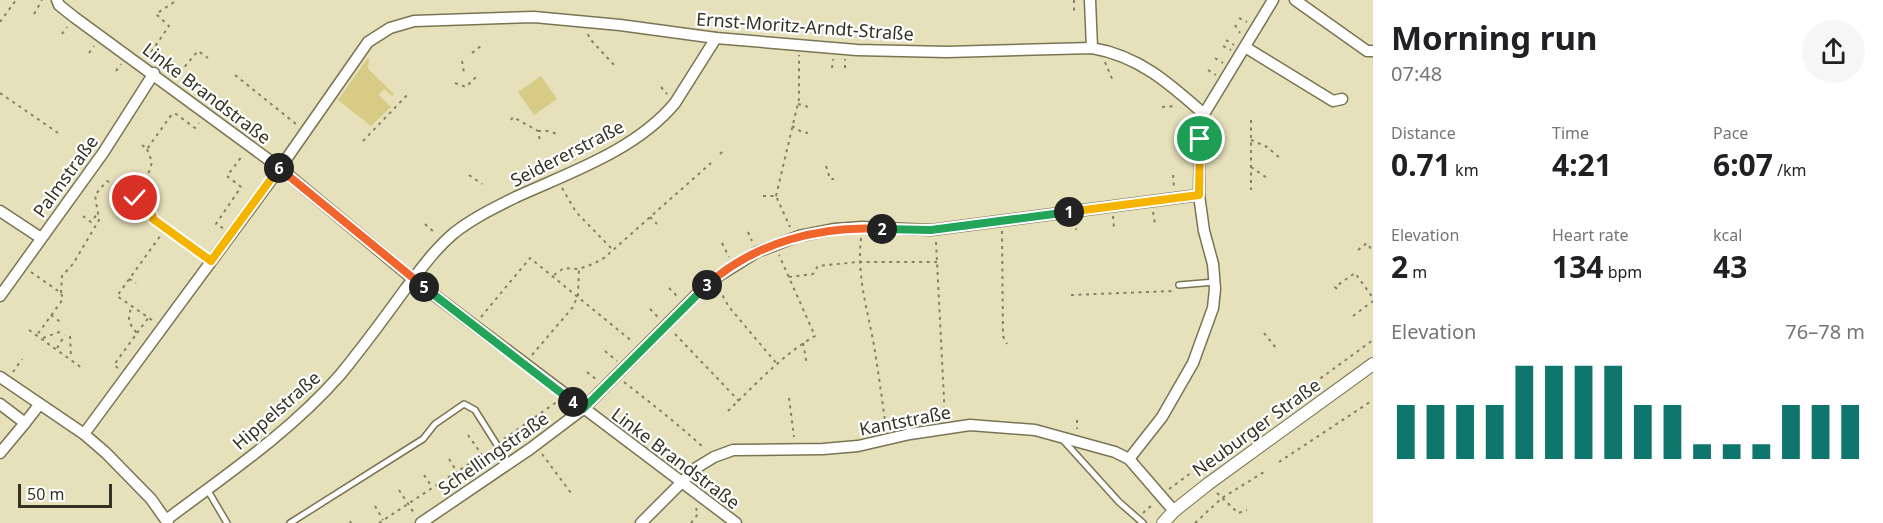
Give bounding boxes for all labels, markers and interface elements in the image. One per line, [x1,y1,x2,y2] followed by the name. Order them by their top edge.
[695,6,915,46] street label: Ernst-Moritz-Arndt-Straße
[1391,15,1597,60] text: Morning run
[1802,20,1865,83] button: share
[138,37,276,149] street label: Linke Brandstraße
[1391,60,1442,87] text: 07:48
[1174,113,1225,164] pin
[506,114,628,192] street label: Seidererstraße
[1183,122,1216,155] icon: arrive
[1391,122,1456,144] text: Distance
[1552,122,1589,144] text: Time
[1713,122,1748,144] text: Pace
[27,130,103,222] street label: Palmstraße
[1391,144,1451,185] text: 0.71
[1552,144,1612,185] text: 4:21
[1713,144,1773,185] text: 6:07
[264,153,294,183] pin: 6
[274,157,284,179] text: 6
[1451,159,1479,181] text: km
[1773,159,1807,181] text: /km
[109,172,160,223] pin
[118,181,151,214] icon: check
[1054,197,1084,227] pin: 1
[1064,201,1074,223] text: 1
[867,214,897,244] pin: 2
[877,218,887,240] text: 2
[1391,224,1459,246] text: Elevation
[1552,224,1628,246] text: Heart rate
[1713,224,1742,246] text: kcal
[1391,246,1408,287] text: 2
[1552,246,1603,287] text: 134
[1713,246,1747,287] text: 43
[1408,261,1427,283] text: m
[1603,261,1642,283] text: bpm
[692,270,722,300] pin: 3
[409,272,439,302] pin: 5
[702,274,712,296] text: 3
[419,276,429,298] text: 5
[1391,318,1476,345] text: Elevation
[1785,318,1865,345] text: 76–78 m
[227,365,325,455] street label: Hippelstraße
[1187,372,1325,482] street label: Neuburger Straße
[558,387,588,417] pin: 4
[568,391,578,413] text: 4
[857,399,953,441] street label: Kantstraße
[607,402,745,514] street label: Linke Brandstraße
[433,406,553,500] street label: Schellingstraße
[18,481,112,508] scale bar
[27,483,64,505] text: 50 m

